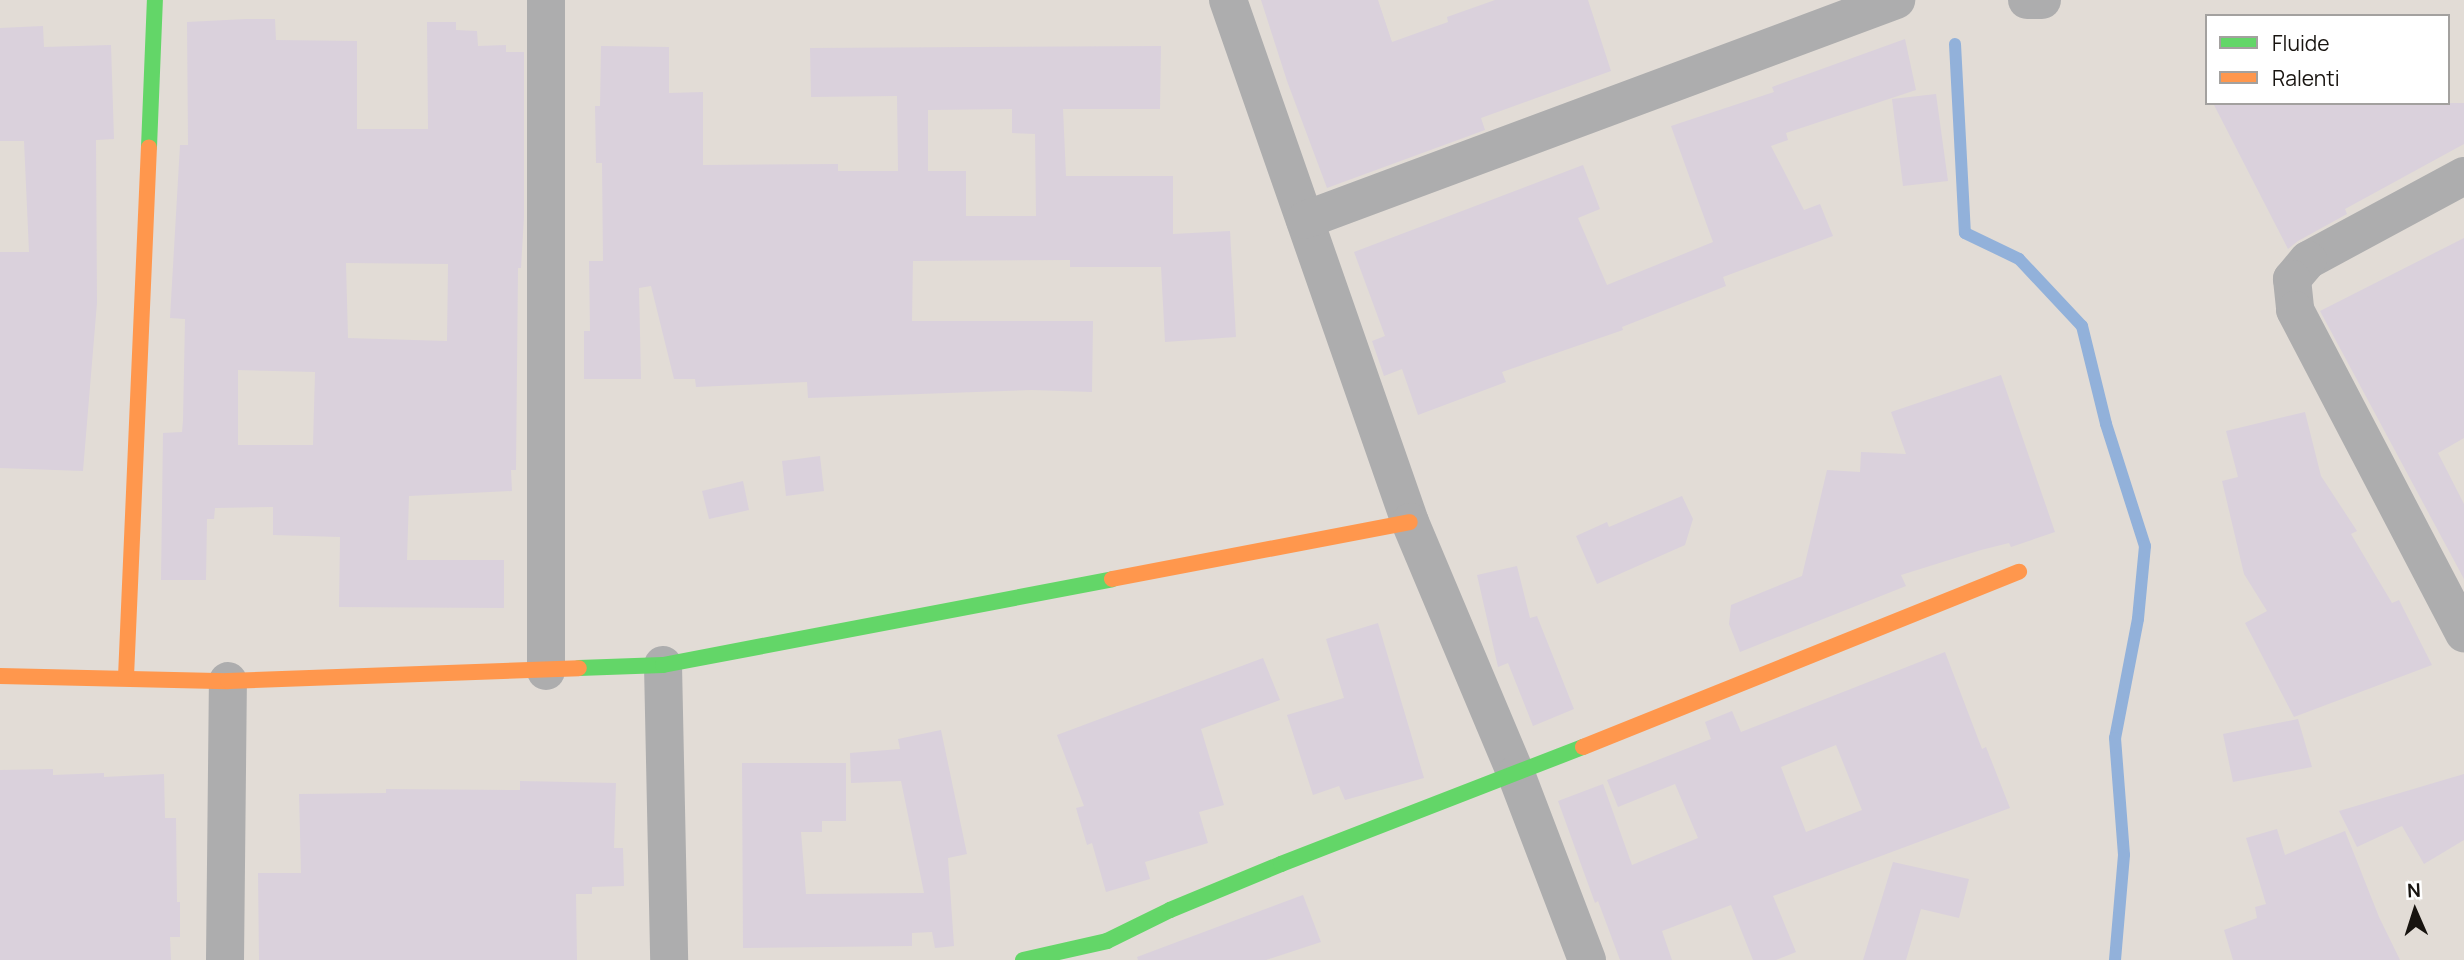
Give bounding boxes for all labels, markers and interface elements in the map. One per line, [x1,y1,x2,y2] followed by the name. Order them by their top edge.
[2205,14,2450,105] legend
[2272,29,2330,57] text: Fluide
[2272,64,2340,92] text: Ralenti
[2380,876,2450,946] north arrow
[2406,877,2421,903] text: N

